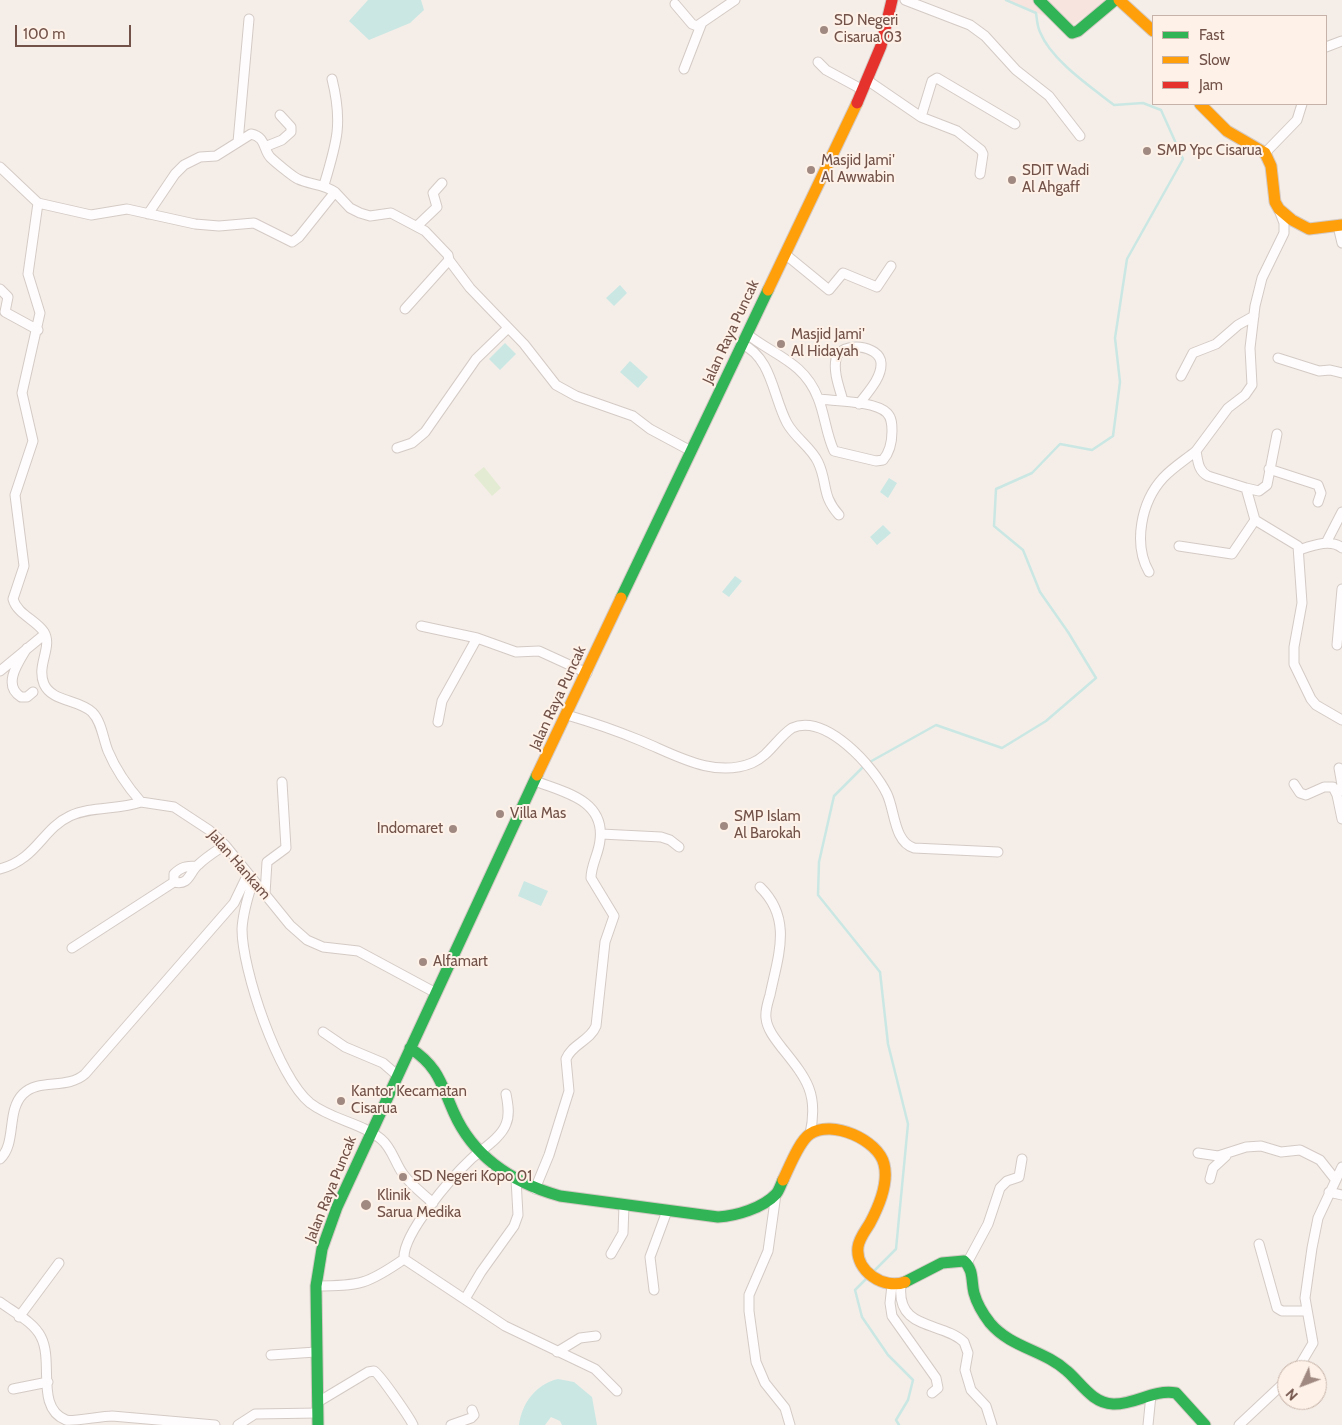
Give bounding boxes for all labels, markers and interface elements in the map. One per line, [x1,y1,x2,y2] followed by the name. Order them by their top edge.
[834,12,902,47] place label: SD Negeri Cisarua 03
[18,15,134,47] scale bar
[1152,15,1327,105] legend
[818,24,830,36] marker: SD Negeri Cisarua 03
[23,25,65,43] text: 100 m
[1199,26,1224,44] text: Fast
[1199,51,1230,69] text: Slow
[1199,76,1223,94] text: Jam
[1157,142,1262,160] place label: SMP Ypc Cisarua
[1141,145,1153,157] marker: SMP Ypc Cisarua
[821,152,895,187] place label: Masjid Jami' Al Awwabin
[1022,162,1089,197] place label: SDIT Wadi Al Ahgaff
[805,164,817,176] marker: Masjid Jami' Al Awwabin
[1006,174,1018,186] marker: SDIT Wadi Al Ahgaff
[699,277,763,387] street label: Jalan Raya Puncak
[791,326,865,361] place label: Masjid Jami' Al Hidayah
[775,338,787,350] marker: Masjid Jami' Al Hidayah
[526,643,590,753] street label: Jalan Raya Puncak
[510,805,566,823] place label: Villa Mas
[494,808,506,820] marker: Villa Mas
[734,808,801,843] place label: SMP Islam Al Barokah
[377,820,443,838] place label: Indomaret
[718,820,730,832] marker: SMP Islam Al Barokah
[447,823,459,835] marker: Indomaret
[204,826,274,904] street label: Jalan Hankam
[433,953,488,971] place label: Alfamart
[417,956,429,968] marker: Alfamart
[351,1083,467,1118] place label: Kantor Kecamatan Cisarua
[335,1095,347,1107] marker: Kantor Kecamatan Cisarua
[302,1133,360,1245] street label: Jalan Raya Puncak
[413,1168,532,1186] place label: SD Negeri Kopo 01
[397,1171,409,1183] marker: SD Negeri Kopo 01
[377,1187,461,1222] place label: Klinik Sarua Medika
[359,1198,373,1212] marker: Klinik Sarua Medika
[1277,1360,1327,1410] north arrow
[1282,1385,1302,1404] text: N

